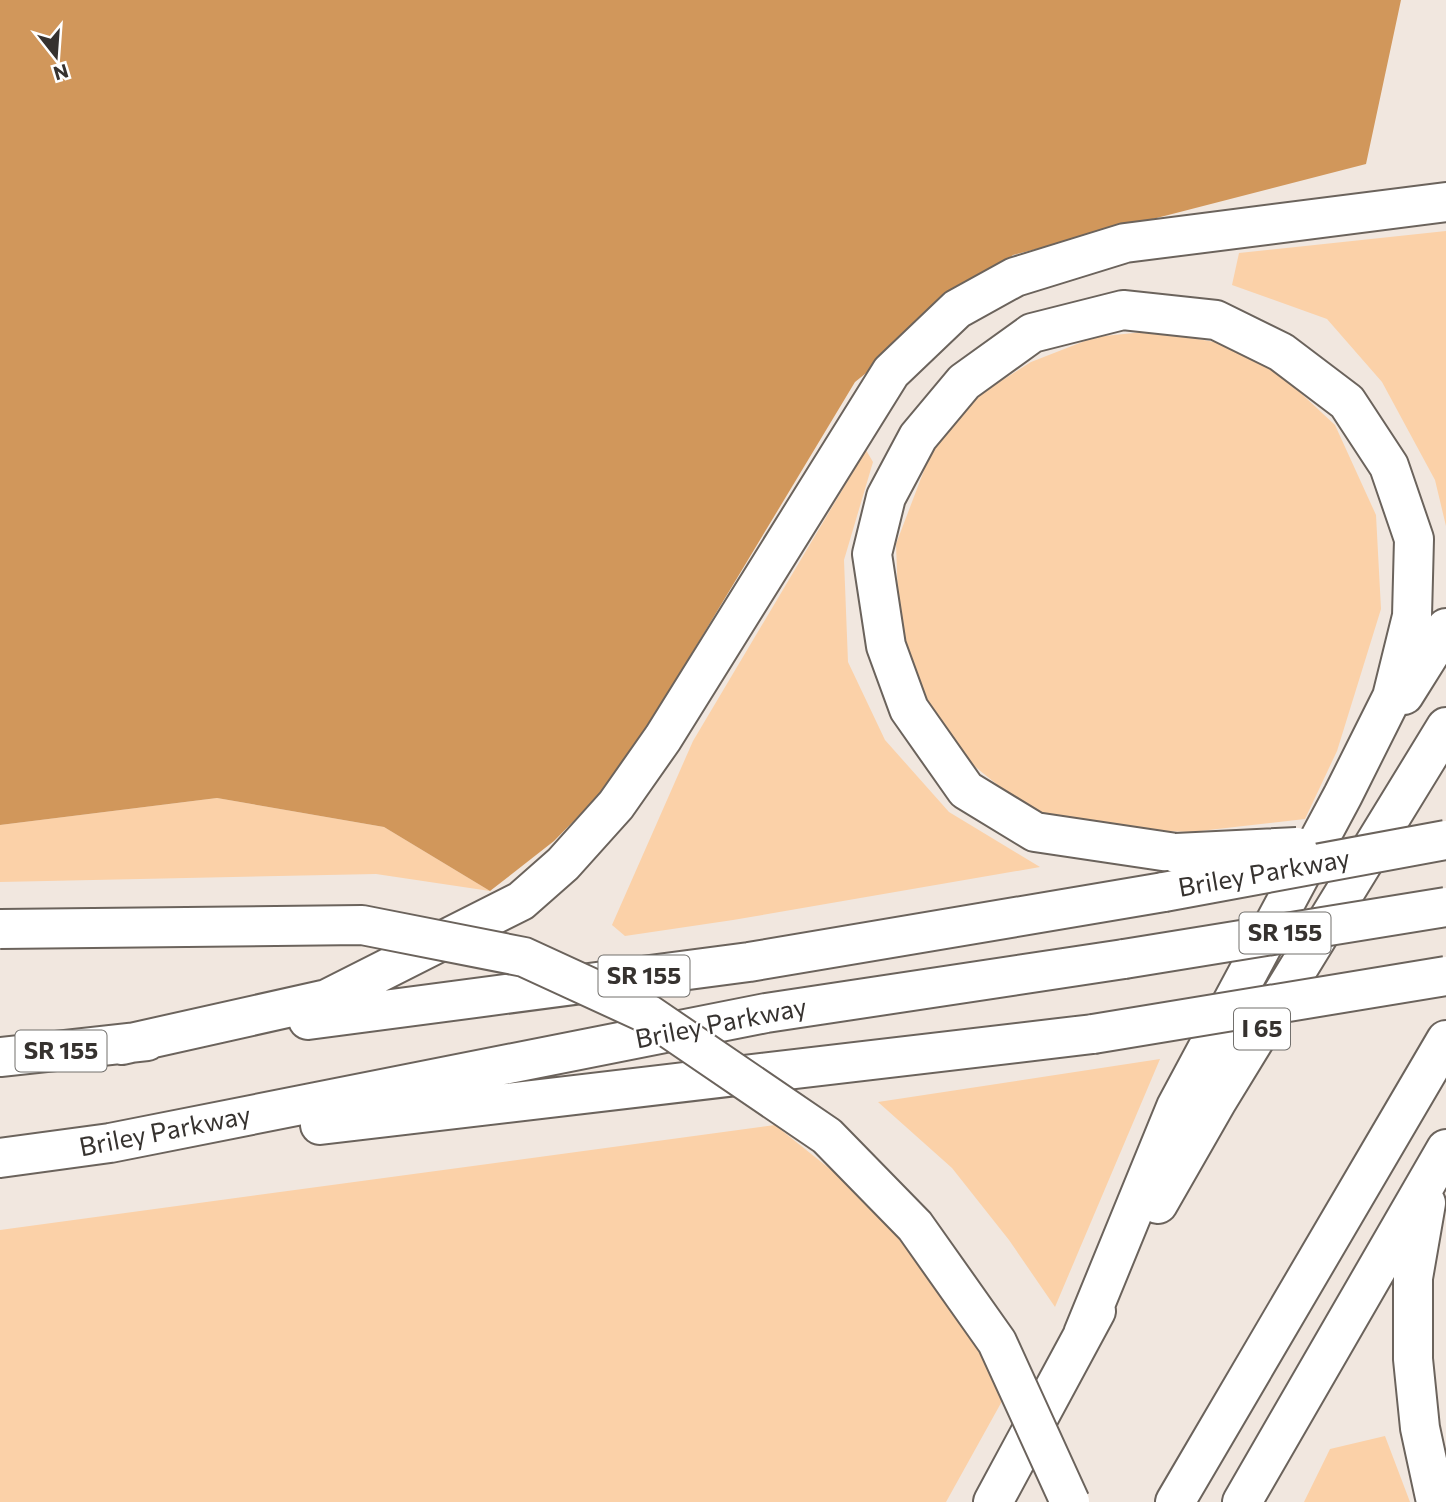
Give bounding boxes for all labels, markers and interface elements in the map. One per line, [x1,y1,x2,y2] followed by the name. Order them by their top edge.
[21,21,91,91] north arrow
[51,60,71,86] text: N
[1175,841,1352,902] street label: Briley Parkway
[1240,912,1330,953] road number: SR 155
[598,956,690,996] road number: SR 155
[632,990,809,1053] street label: Briley Parkway
[1234,1009,1290,1050] road number: I 65
[15,1030,106,1072] road number: SR 155
[76,1098,253,1161] street label: Briley Parkway

